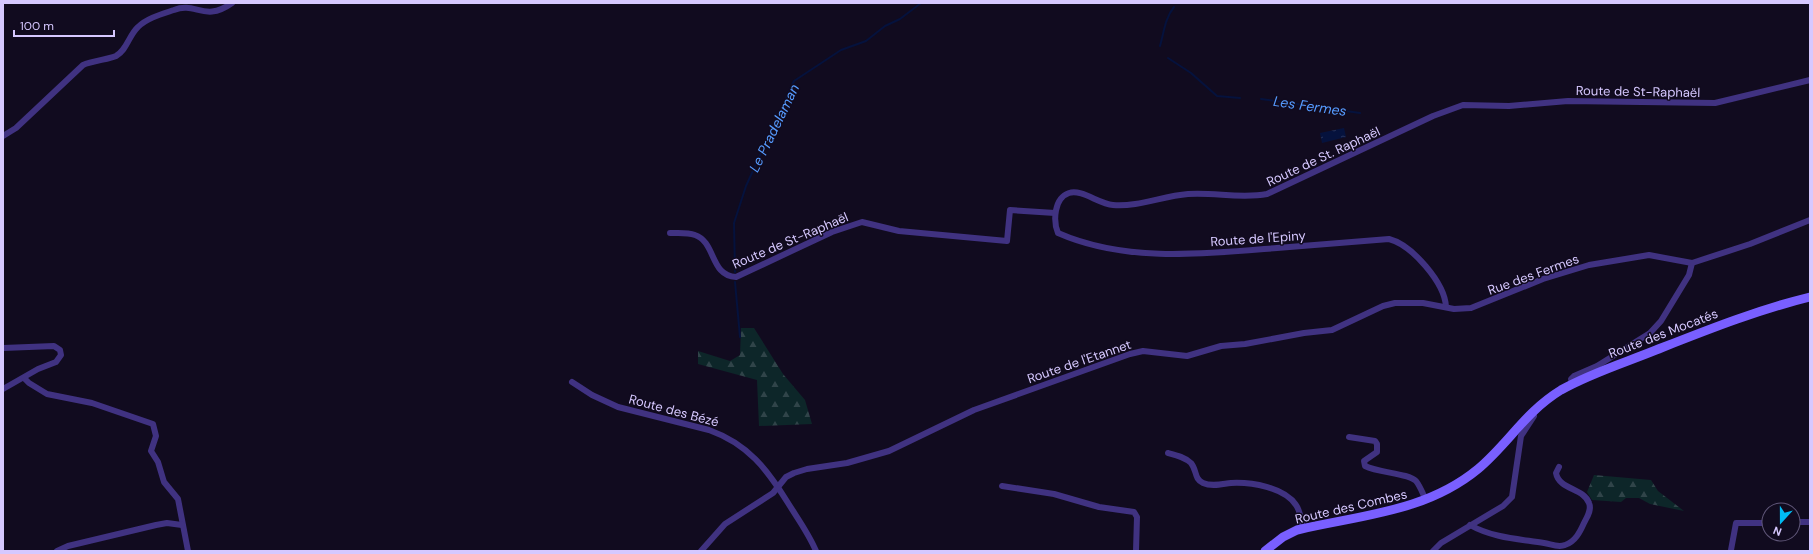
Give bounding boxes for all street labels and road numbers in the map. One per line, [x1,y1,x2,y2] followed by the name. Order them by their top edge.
[1576,82,1700,101] street label: Route de St-Raphaël
[1264,123,1383,190] street label: Route de St. Raphaël
[730,208,851,273] street label: Route de St-Raphaël
[1210,227,1306,250] street label: Route de l'Epiny
[1485,250,1581,299] street label: Rue des Fermes
[1606,305,1720,362] street label: Route des Mocatés
[1025,336,1133,387] street label: Route de l'Etannet
[627,390,721,431] street label: Route des Bézé
[1293,485,1409,528] street label: Route des Combes

